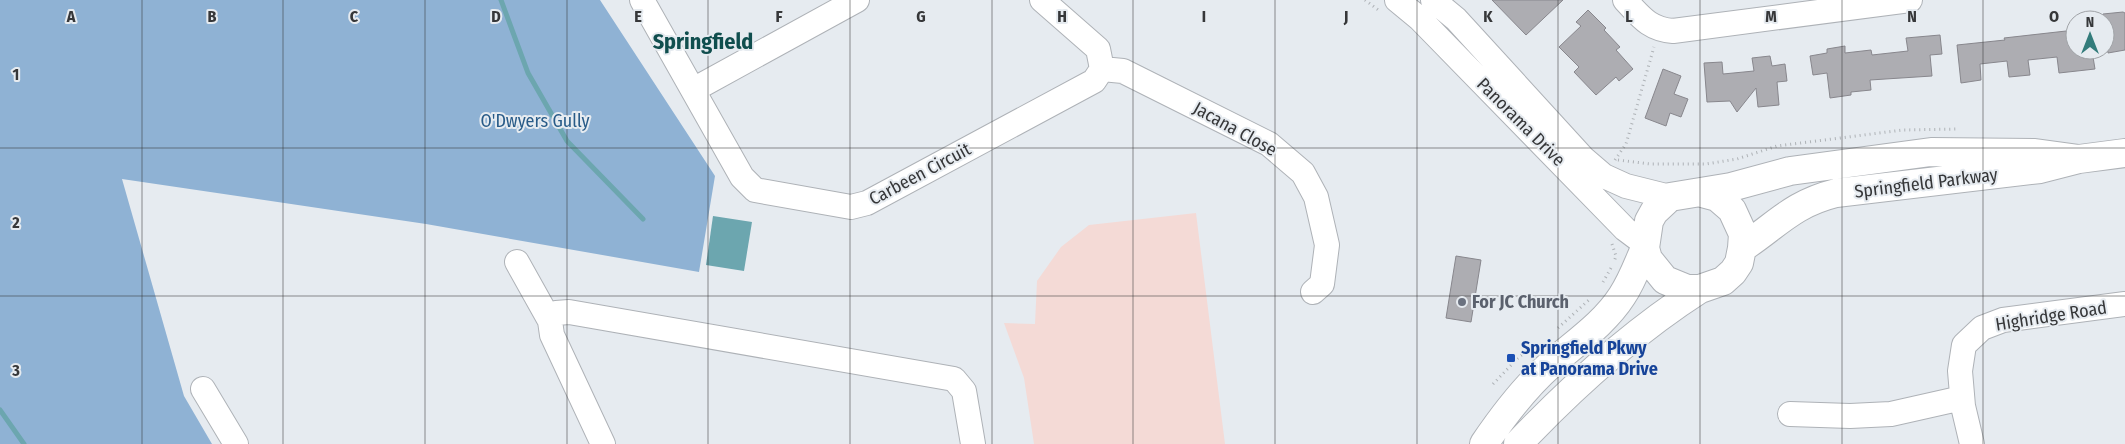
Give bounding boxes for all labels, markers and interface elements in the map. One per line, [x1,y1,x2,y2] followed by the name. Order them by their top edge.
[66,7,76,26] text: A
[208,7,217,26] text: B
[350,7,359,26] text: C
[491,7,501,26] text: D
[634,7,642,26] text: E
[775,7,783,26] text: F
[916,7,926,26] text: G
[1057,7,1067,26] text: H
[1202,7,1206,26] text: I
[1343,7,1348,26] text: J
[1483,7,1493,26] text: K
[1625,7,1633,26] text: L
[1765,7,1777,26] text: M
[1907,7,1917,26] text: N
[2049,7,2059,26] text: O
[2065,10,2115,60] north arrow
[2086,14,2094,31] text: N
[653,28,753,55] district label: Springfield
[13,65,19,84] text: 1
[1472,73,1570,171] street label: Panorama Drive
[1189,97,1281,161] street label: Jacana Close
[480,110,590,132] park label: O'Dwyers Gully
[865,138,975,210] street label: Carbeen Circuit
[1853,163,1999,203] street label: Springfield Parkway
[11,213,20,232] text: 2
[1472,291,1569,313] place label: For JC Church
[1456,296,1468,308] marker: For JC Church
[1994,296,2108,336] street label: Highridge Road
[1521,337,1658,380] place label: Springfield Pkwy at Panorama Drive
[1505,352,1517,364] marker: Springfield Pkwy at Panorama Drive
[11,361,20,380] text: 3

